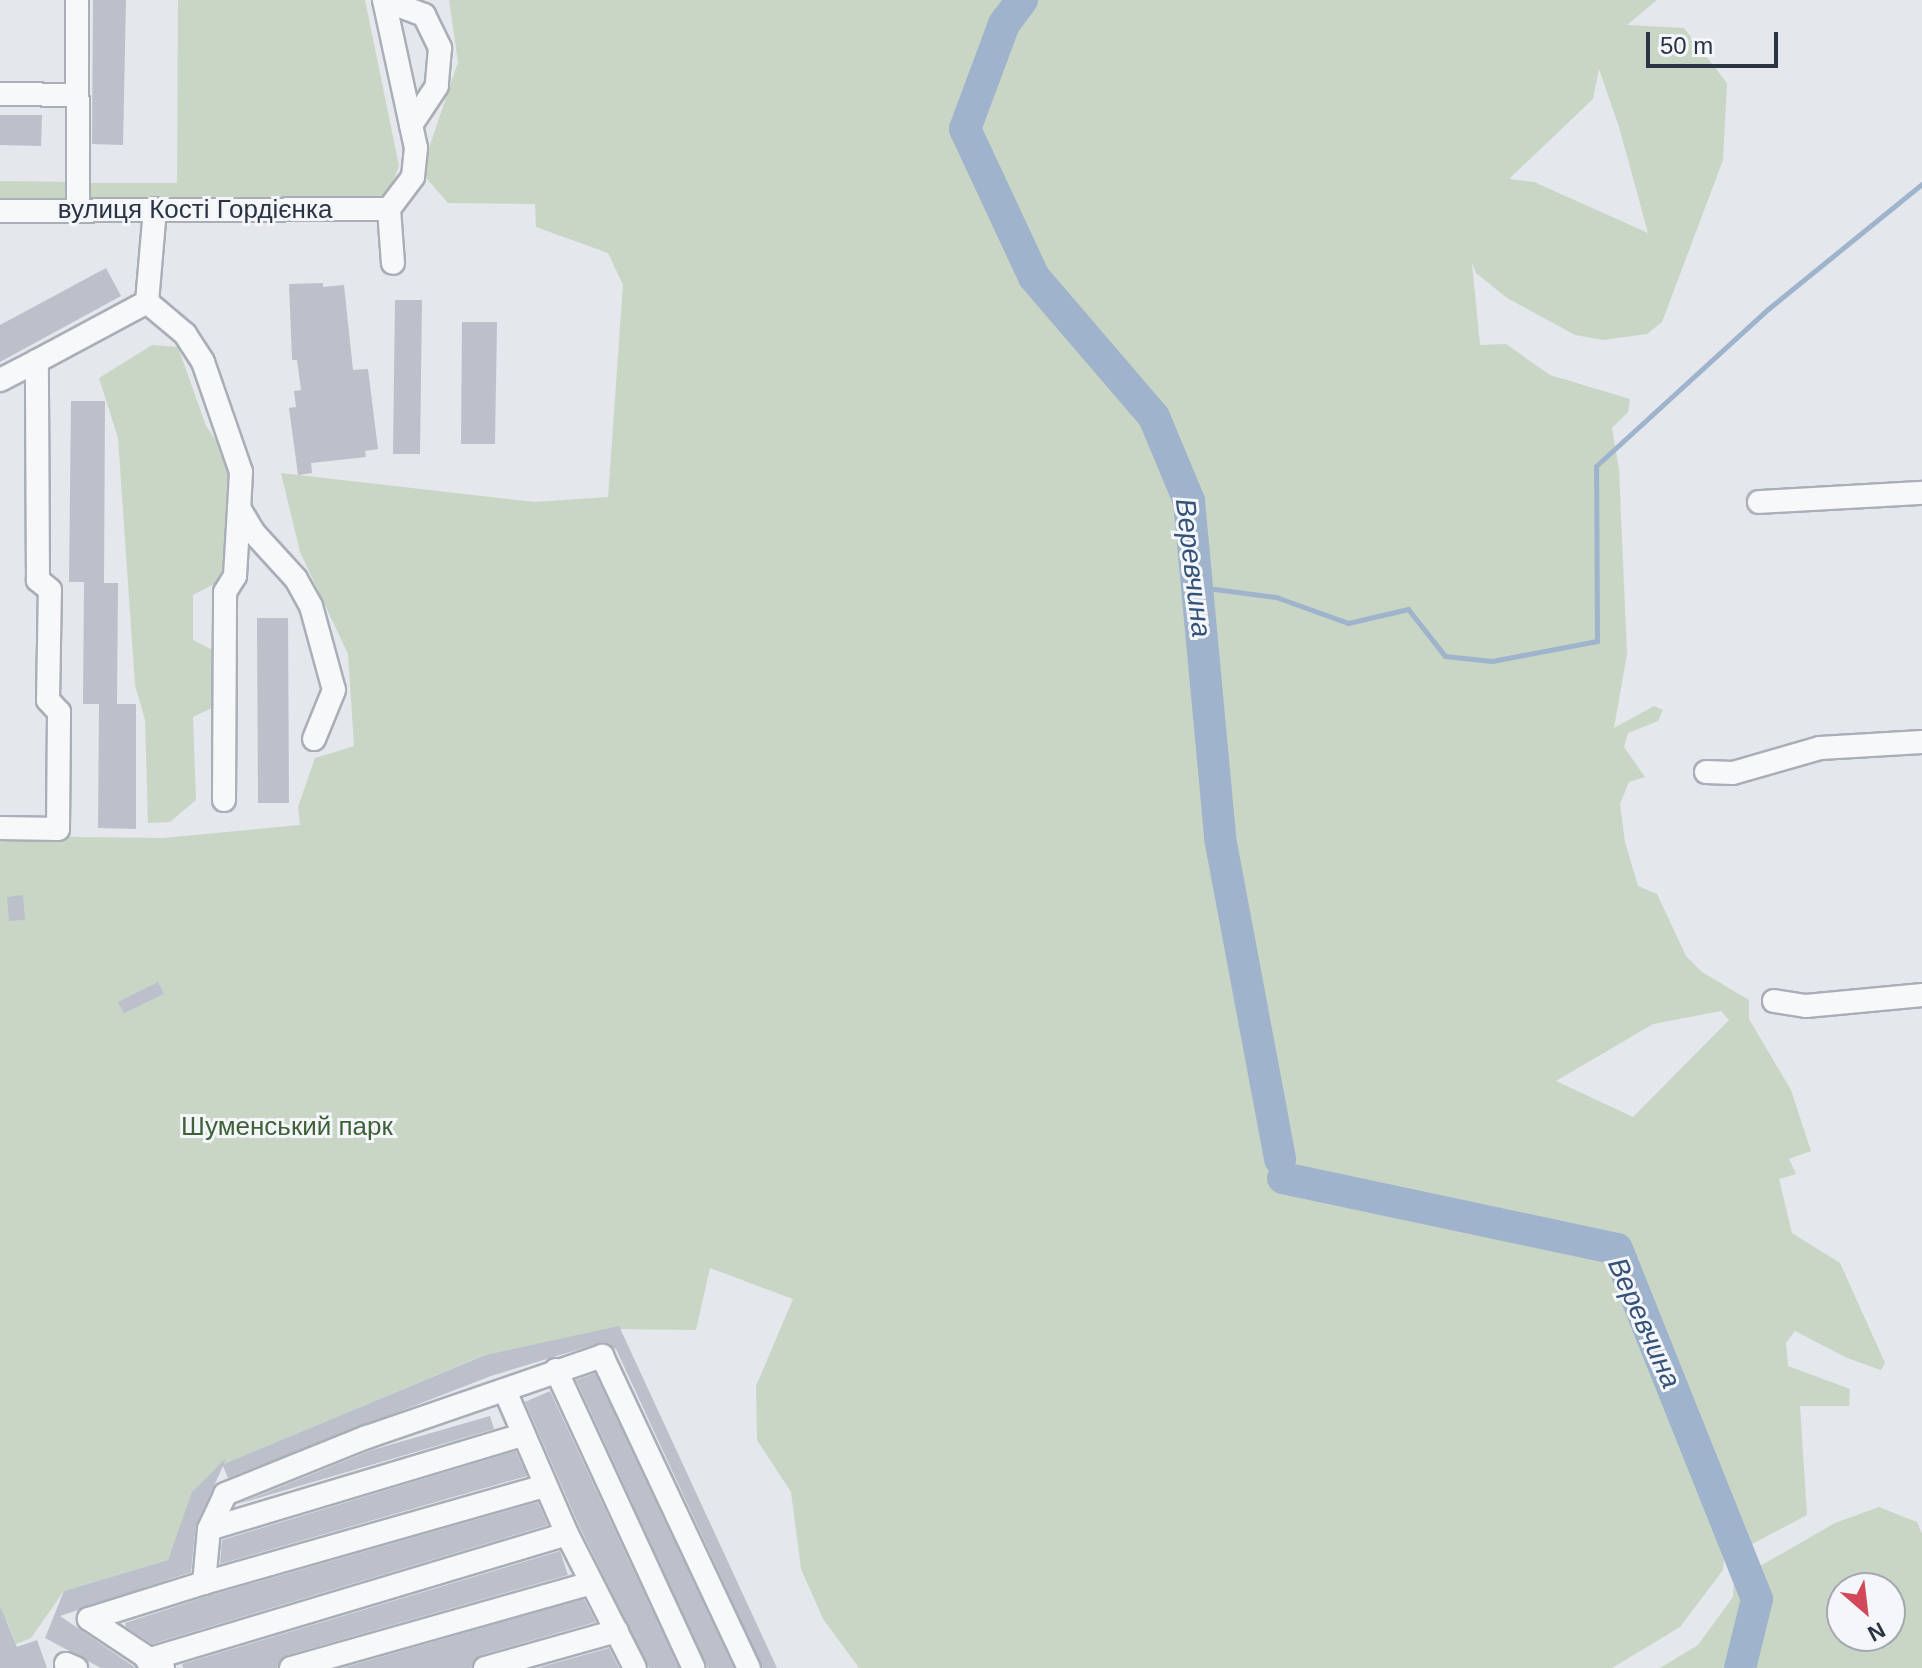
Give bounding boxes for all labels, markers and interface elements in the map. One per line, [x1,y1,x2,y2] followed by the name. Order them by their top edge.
[1650,16,1782,66] scale bar
[1660,32,1713,59] text: 50 m
[58,194,332,226] street label: вулиця Кості Гордієнка
[1168,497,1218,639] water label: Веревчина
[181,1111,393,1143] park label: Шуменський парк
[1600,1252,1688,1394] water label: Веревчина
[1826,1572,1906,1652] north arrow
[1864,1617,1889,1647] text: N

